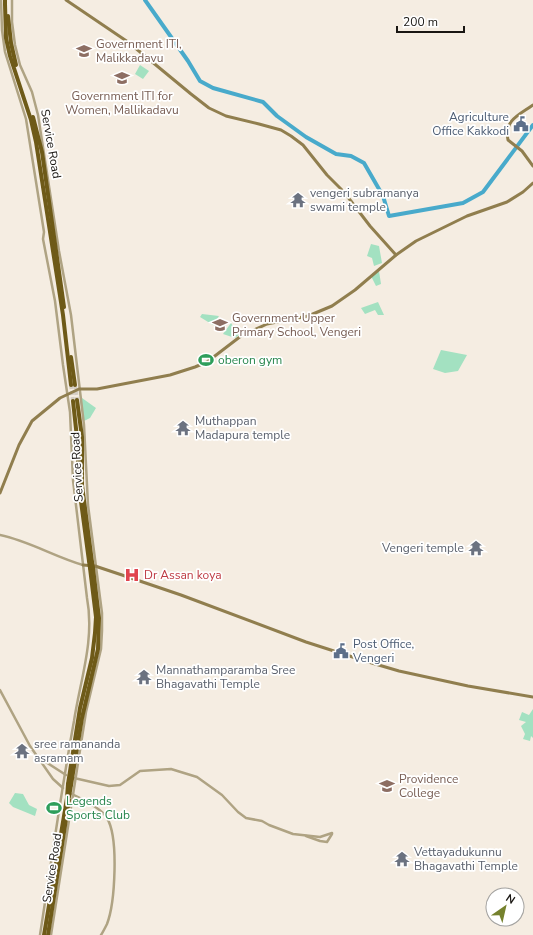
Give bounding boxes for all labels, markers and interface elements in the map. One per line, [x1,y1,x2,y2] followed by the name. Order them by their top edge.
[397,8,464,34] scale bar
[403,14,438,30] text: 200 m
[96,36,182,66] place label: Government ITI, Malikkadavu
[75,42,93,60] school or university icon: Government ITI, Malikkadavu
[113,69,131,87] school or university icon: Government ITI for Women, Mallikadavu
[65,88,179,118] place label: Government ITI for Women, Mallikadavu
[37,108,65,180] street label: Service Road
[432,109,509,139] place label: Agriculture Office Kakkodi
[512,115,530,133] public building icon: Agriculture Office Kakkodi
[310,185,419,215] place label: vengeri subramanya swami temple
[289,191,307,209] temple icon: vengeri subramanya swami temple
[232,310,361,340] place label: Government Upper Primary School, Vengeri
[211,316,229,334] school or university icon: Government Upper Primary School, Vengeri
[197,351,215,369] sports icon: oberon gym
[218,352,282,368] place label: oberon gym
[195,413,290,443] place label: Muthappan Madapura temple
[174,419,192,437] temple icon: Muthappan Madapura temple
[67,432,87,502] street label: Service Road
[467,539,485,557] temple icon: Vengeri temple
[381,540,464,556] place label: Vengeri temple
[123,566,141,584] hospital icon: Dr Assan koya
[144,567,222,583] place label: Dr Assan koya
[352,636,414,666] place label: Post Office, Vengeri
[332,642,350,660] public building icon: Post Office, Vengeri
[156,662,295,692] place label: Mannathamparamba Sree Bhagavathi Temple
[135,668,153,686] temple icon: Mannathamparamba Sree Bhagavathi Temple
[34,736,120,766] place label: sree ramananda asramam
[13,742,31,760] temple icon: sree ramananda asramam
[399,771,458,801] place label: Providence College
[378,777,396,795] school or university icon: Providence College
[66,793,130,823] place label: Legends Sports Club
[45,799,63,817] sports icon: Legends Sports Club
[39,832,65,904] street label: Service Road
[413,844,518,874] place label: Vettayadukunnu Bhagavathi Temple
[393,850,411,868] temple icon: Vettayadukunnu Bhagavathi Temple
[485,887,525,927] north arrow
[503,891,518,908] text: N

